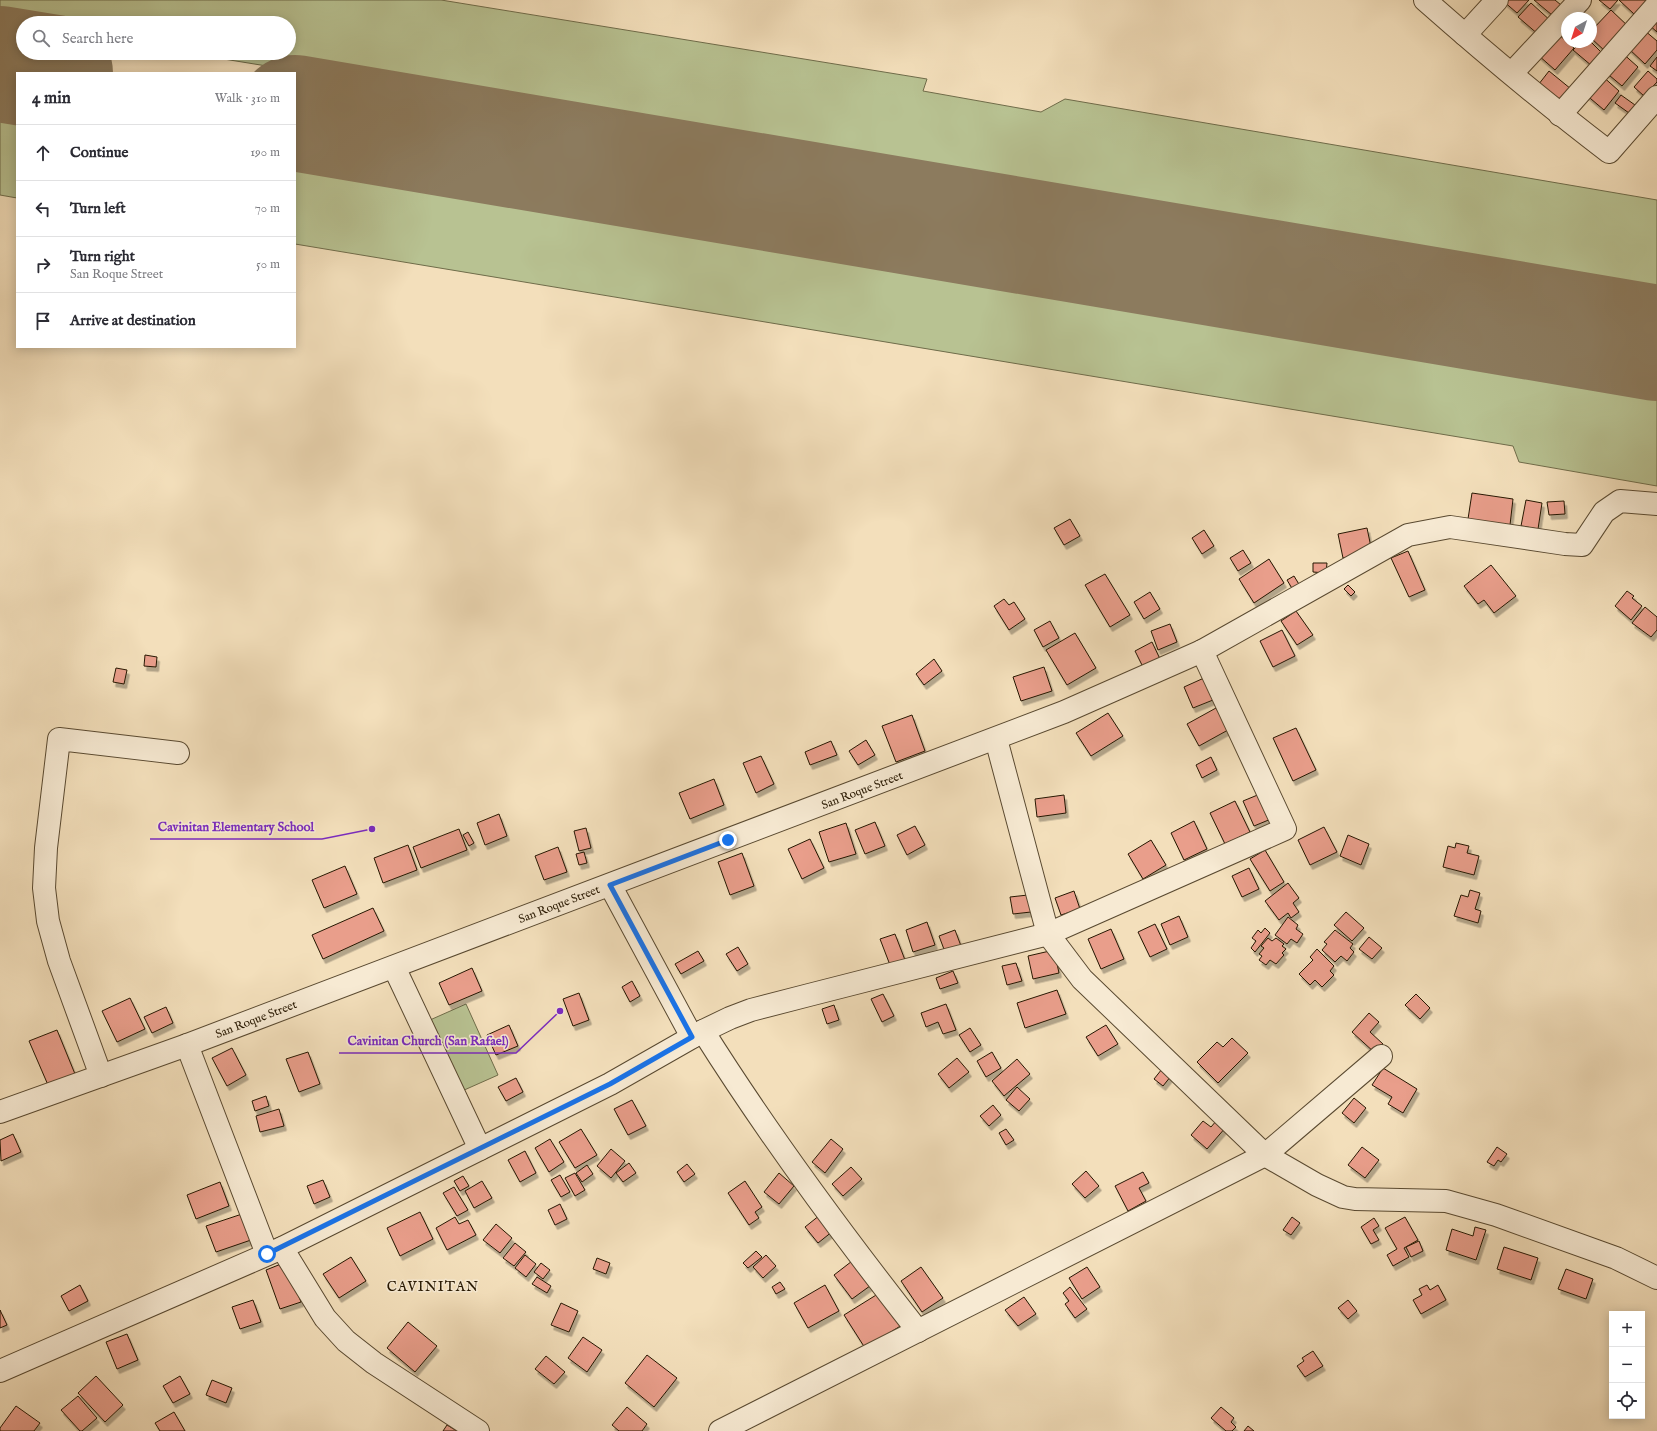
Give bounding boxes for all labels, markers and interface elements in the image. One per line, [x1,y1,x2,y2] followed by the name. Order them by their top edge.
[1561,12,1597,48] north arrow
[16,16,296,60] search box
[30,27,52,49] icon: search
[62,29,133,48] text: Search here
[32,88,71,109] text: 4 min
[215,90,280,107] text: Walk · 310 m
[32,142,54,164] icon: ahead
[70,143,128,162] text: Continue
[250,144,280,161] text: 190 m
[32,198,54,220] icon: left
[70,199,126,218] text: Turn left
[255,200,280,217] text: 70 m
[70,247,135,266] text: Turn right
[32,254,54,276] icon: right
[256,256,280,273] text: 50 m
[70,266,163,283] text: San Roque Street
[32,310,54,332] icon: arrive
[70,311,196,330] text: Arrive at destination
[819,768,905,814] street label: San Roque Street
[150,814,322,839] callout: Cavinitan Elementary School
[158,819,315,836] text: Cavinitan Elementary School
[719,831,737,849] route end
[516,882,602,928] street label: San Roque Street
[213,997,299,1043] street label: San Roque Street
[339,1028,516,1053] callout: Cavinitan Church (San Rafael)
[347,1033,509,1050] text: Cavinitan Church (San Rafael)
[258,1245,276,1263] route start
[387,1278,479,1296] district label: CAVINITAN
[1609,1311,1645,1419] map controls
[1609,1311,1645,1347] button: +
[1609,1347,1645,1383] button: −
[1609,1383,1645,1419] button: locate

